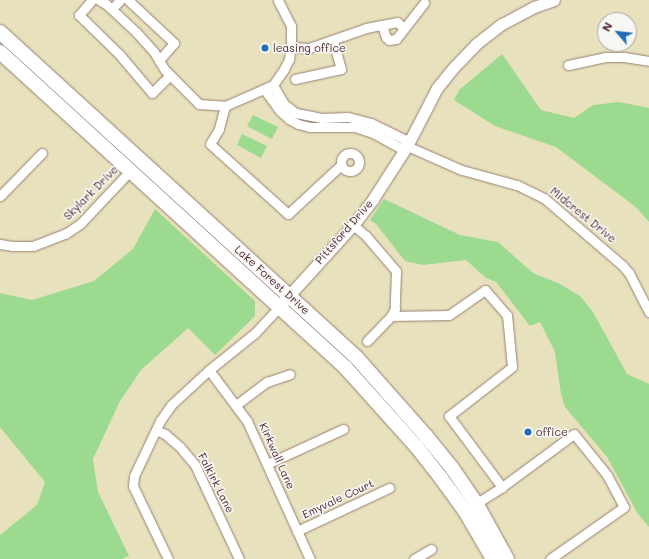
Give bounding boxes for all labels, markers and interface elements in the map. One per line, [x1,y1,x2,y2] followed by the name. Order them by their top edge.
[597,12,637,52] north arrow
[598,19,615,34] text: N
[273,41,346,55] place label: leasing office
[260,43,270,53] marker: leasing office
[61,163,121,223] street label: Skylark Drive
[547,184,619,246] street label: Midcrest Drive
[312,197,376,267] street label: Pittsford Drive
[232,243,312,317] street label: Lake Forest Drive
[256,421,298,491] street label: Kirkwall Lane
[536,425,568,439] place label: office
[523,427,533,437] marker: office
[195,451,237,515] street label: Falkirk Lane
[300,477,376,521] street label: Emyvale Court

